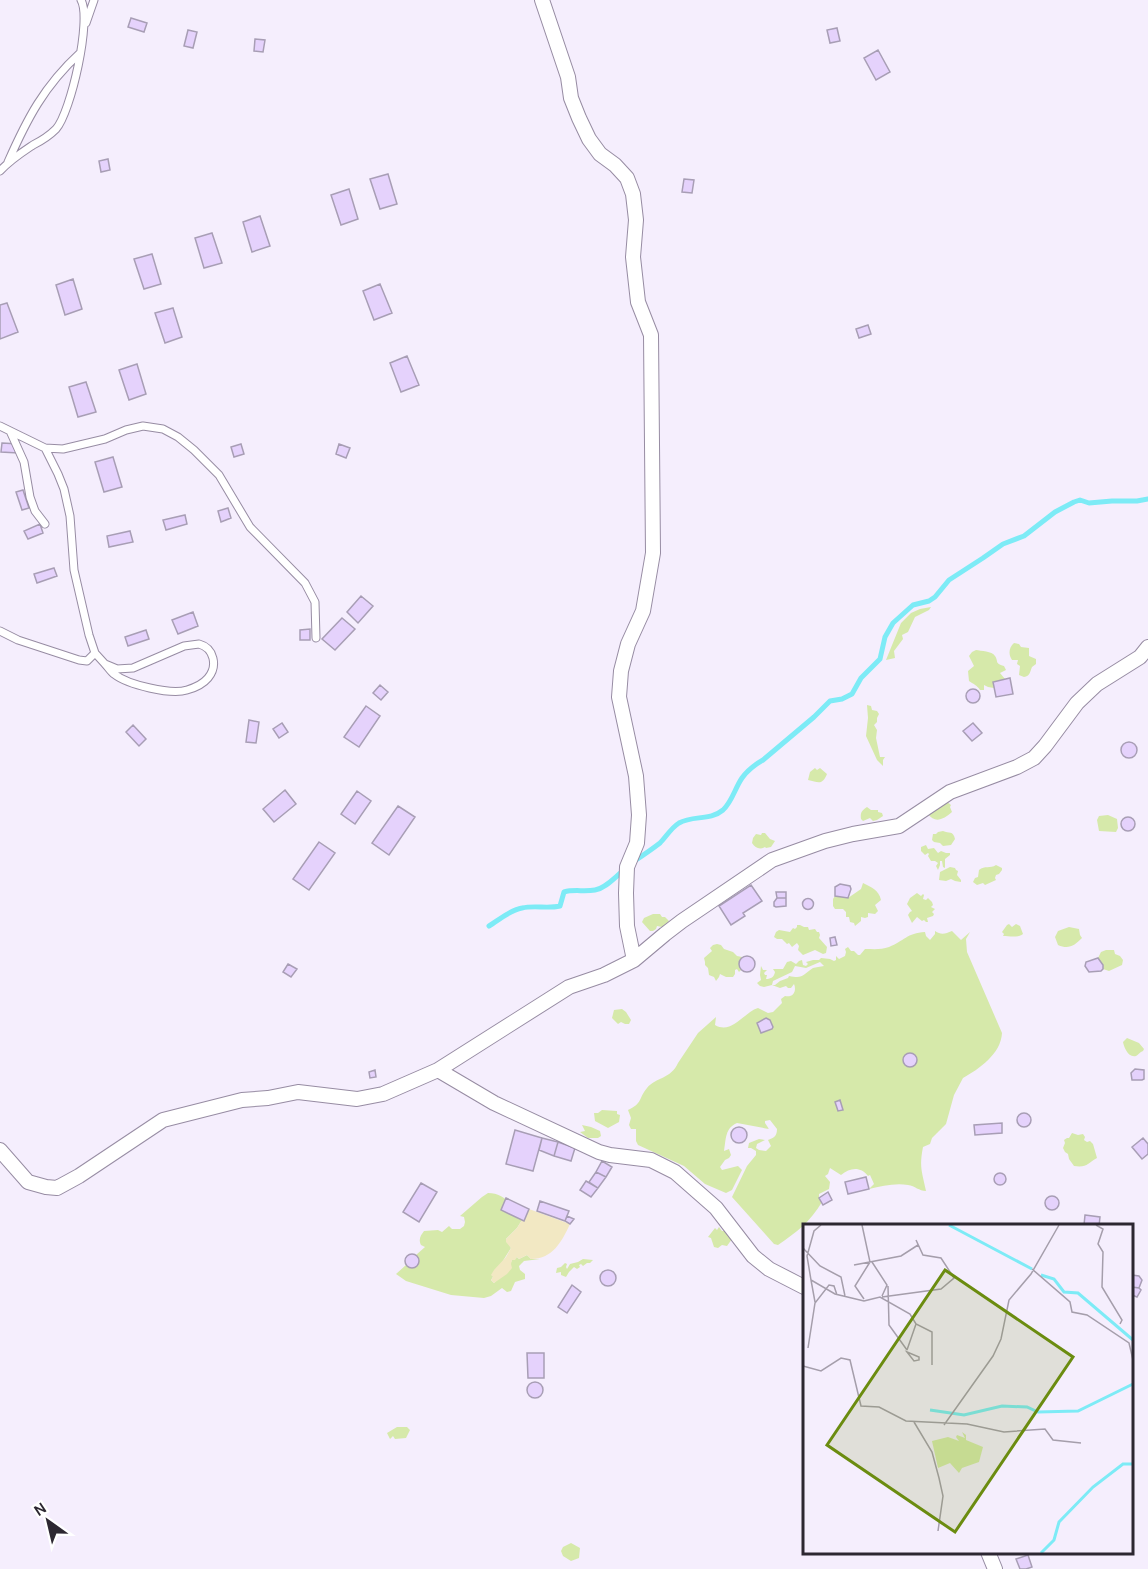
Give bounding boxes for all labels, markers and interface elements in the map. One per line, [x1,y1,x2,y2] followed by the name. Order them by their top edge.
[803,1224,1133,1554] inset map
[18,1491,78,1551] north arrow
[30,1498,50,1520] text: N

